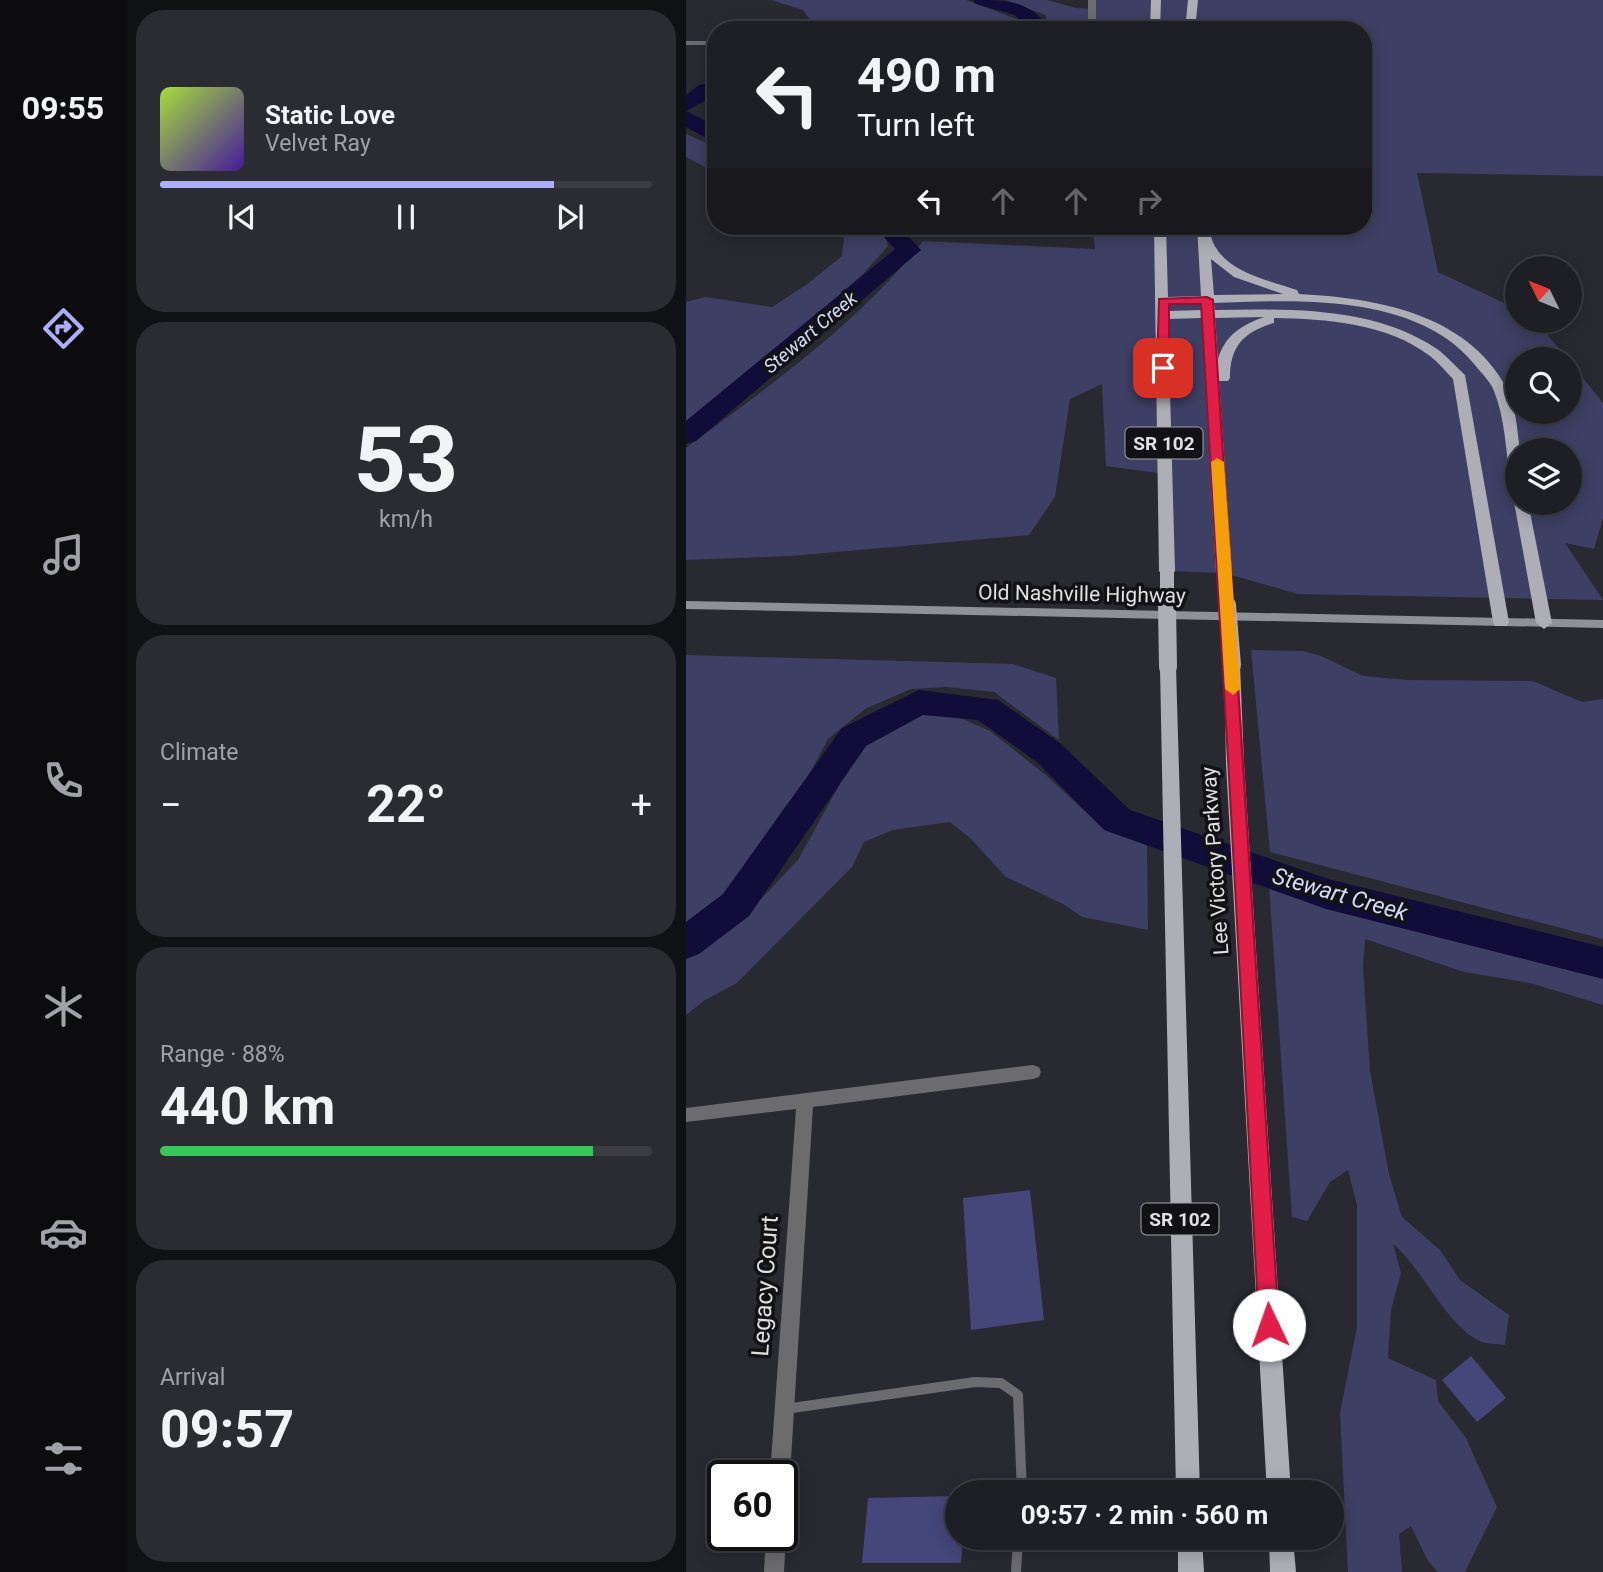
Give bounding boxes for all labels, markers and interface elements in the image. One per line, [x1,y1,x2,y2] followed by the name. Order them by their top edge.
[857,47,996,104] text: 490 m
[742,49,833,140] icon: left
[22,89,104,127] text: 09:55
[265,100,395,130] text: Static Love
[857,106,975,144] text: Turn left
[265,130,371,157] text: Velvet Ray
[911,182,949,220] icon: left
[984,182,1022,220] icon: ahead
[1057,182,1095,220] icon: ahead
[1130,182,1168,220] icon: right
[223,198,261,236] icon: previous
[387,198,425,236] icon: pause
[551,198,589,236] icon: next
[1505,256,1582,332] north arrow
[1505,256,1582,515] map controls
[759,286,862,378] water label: Stewart Creek
[39,304,88,353] icon: directions
[1133,338,1193,398] pin
[1505,347,1582,424] button: search
[1144,349,1182,387] icon: arrive
[354,407,458,513] text: 53
[1126,428,1202,458] road number: SR 102
[1505,438,1582,515] button: layers
[379,506,433,533] text: km/h
[39,530,88,579] icon: music
[978,580,1186,608] street label: Old Nashville Highway
[160,739,239,766] text: Climate
[39,756,88,805] icon: phone
[1196,766,1234,956] street label: Lee Victory Parkway
[366,774,446,835] text: 22°
[160,783,182,827] text: −
[630,783,652,827] text: +
[1269,862,1411,927] water label: Stewart Creek
[39,982,88,1031] icon: climate
[160,1041,285,1068] text: Range · 88%
[160,1076,335,1137] text: 440 km
[1142,1204,1218,1234] road number: SR 102
[39,1208,88,1257] icon: car
[746,1214,784,1357] street label: Legacy Court
[1232,1288,1306,1362] position arrow
[160,1364,225,1391] text: Arrival
[160,1399,294,1460] text: 09:57
[39,1434,88,1483] icon: filters
[707,1460,798,1551] speed limit sign: 60
[1021,1500,1268,1530] text: 09:57 · 2 min · 560 m

